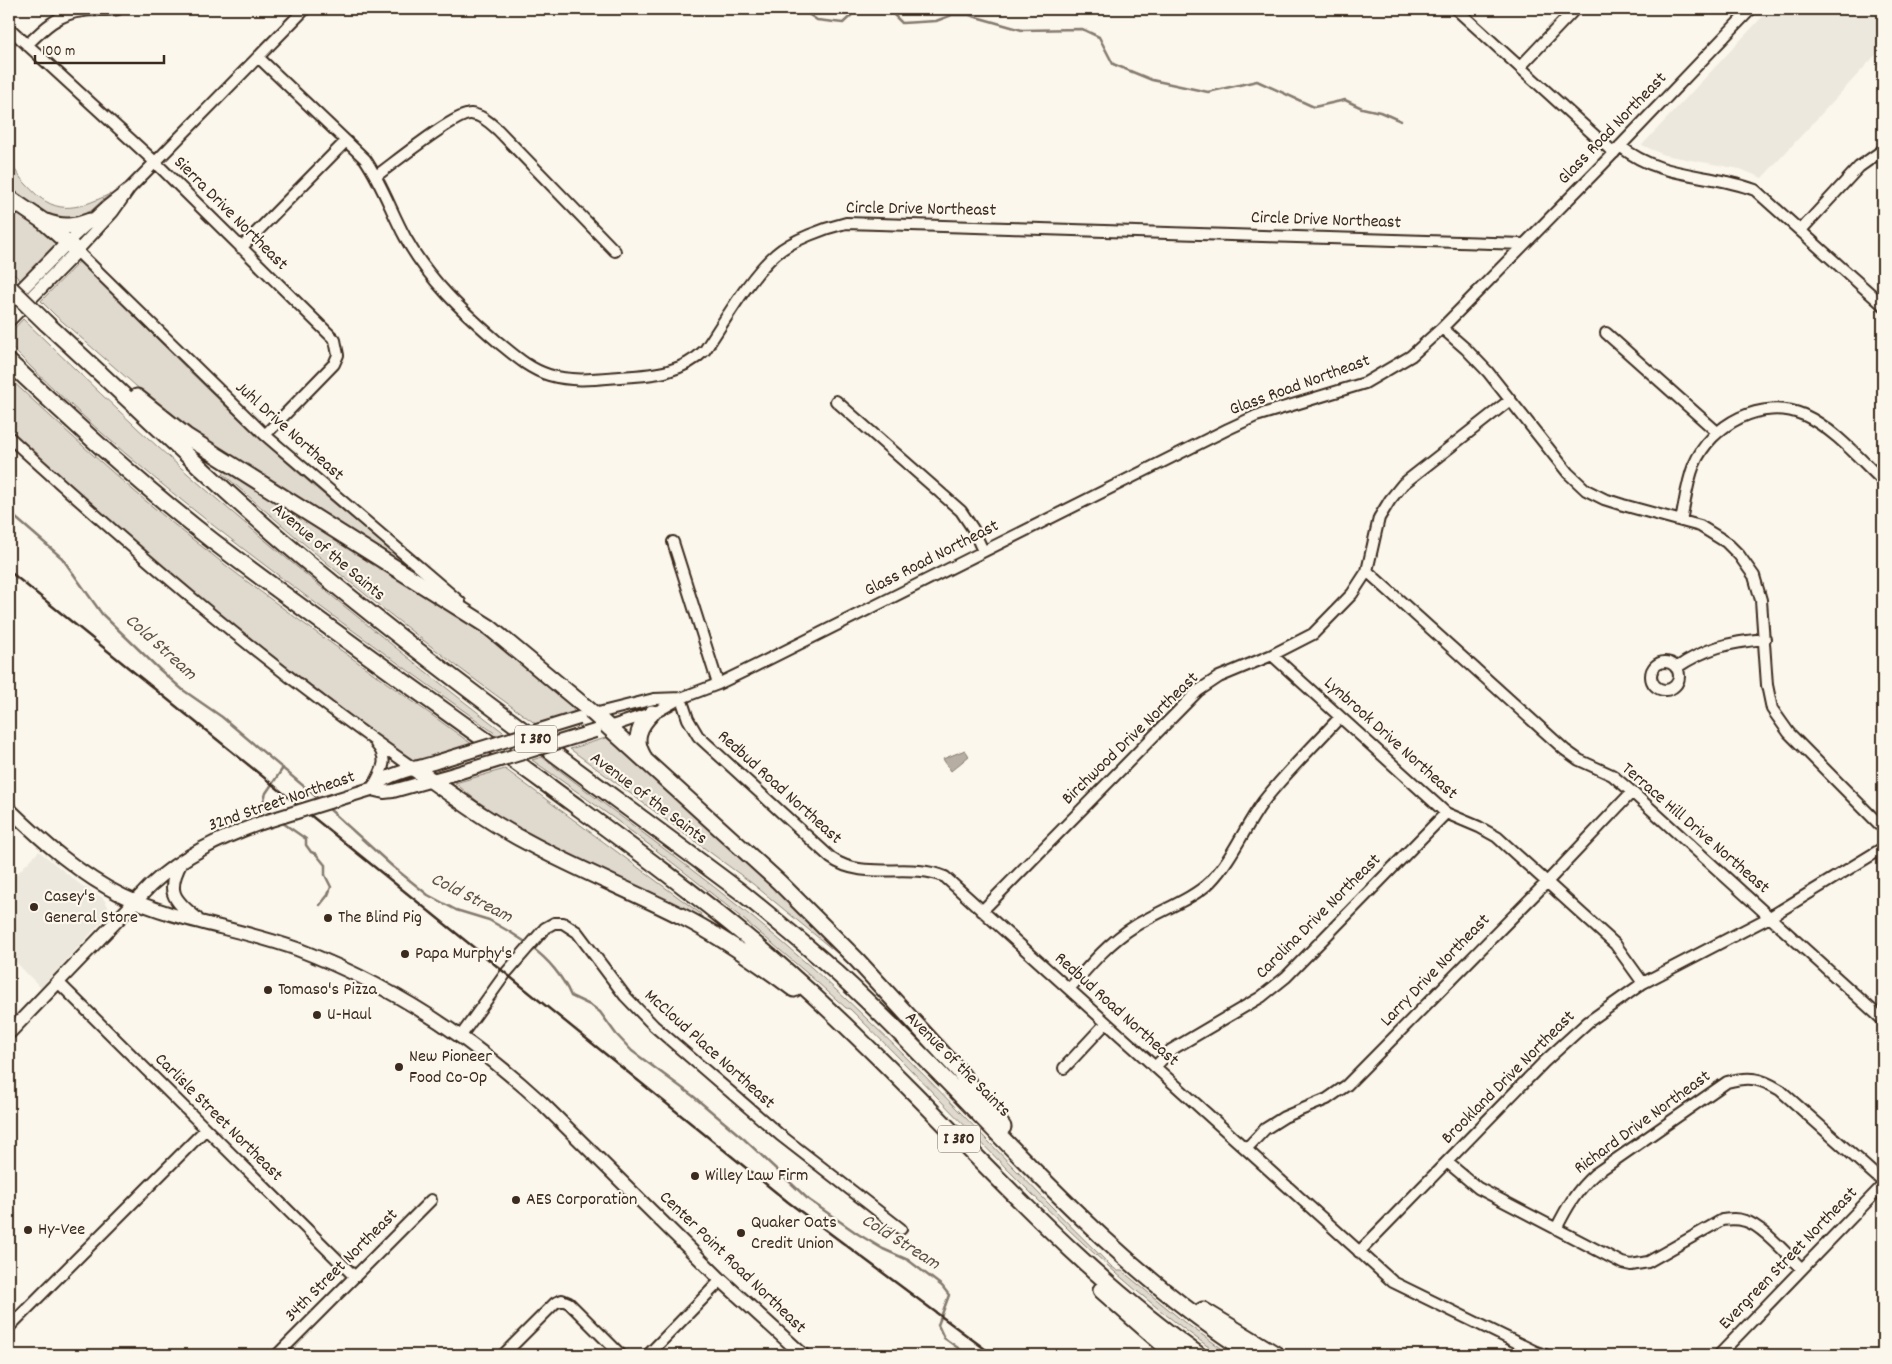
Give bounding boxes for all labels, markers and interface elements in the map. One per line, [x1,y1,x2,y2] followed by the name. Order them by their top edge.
[35,32,164,64] scale bar
[42,41,75,63] text: 100 m
[1553,67,1674,191] street label: Glass Road Northeast
[167,151,293,277] street label: Sierra Drive Northeast
[846,196,997,224] street label: Circle Drive Northeast
[1250,206,1402,236] street label: Circle Drive Northeast
[1226,349,1374,423] street label: Glass Road Northeast
[229,376,349,488] street label: Juhl Drive Northeast
[266,498,390,608] street label: Avenue of the Saints
[860,514,1004,604] street label: Glass Road Northeast
[118,608,203,688] water label: Cold Stream
[1057,667,1205,811] street label: Birchwood Drive Northeast
[1317,672,1463,806] street label: Lynbrook Drive Northeast
[711,725,847,851] street label: Redbud Road Northeast
[515,726,557,752] road number: I 380
[584,747,712,851] street label: Avenue of the Saints
[1615,757,1775,901] street label: Terrace Hill Drive Northeast
[205,765,359,839] street label: 32nd Street Northeast
[1251,848,1388,985] street label: Carolina Drive Northeast
[425,867,517,932] water label: Cold Stream
[44,885,138,931] place label: Casey's General Store
[28,901,40,913] marker: Casey's General Store
[338,906,422,931] place label: The Blind Pig
[1375,909,1497,1033] street label: Larry Drive Northeast
[322,912,334,924] marker: The Blind Pig
[415,942,512,967] place label: Papa Murphy's
[1048,947,1184,1073] street label: Redbud Road Northeast
[399,948,411,960] marker: Papa Murphy's
[278,978,377,1003] place label: Tomaso's Pizza
[262,984,274,996] marker: Tomaso's Pizza
[638,984,780,1116] street label: McCloud Place Northeast
[327,1003,372,1028] place label: U-Haul
[1436,1005,1582,1151] street label: Brookland Drive Northeast
[898,1006,1016,1124] street label: Avenue of the Saints
[311,1009,323,1021] marker: U-Haul
[409,1045,492,1091] place label: New Pioneer Food Co-Op
[148,1048,288,1188] street label: Carlisle Street Northeast
[393,1061,405,1073] marker: New Pioneer Food Co-Op
[1570,1065,1717,1181] street label: Richard Drive Northeast
[938,1126,980,1152] road number: I 380
[705,1164,808,1189] place label: Willey Law Firm
[689,1170,701,1182] marker: Willey Law Firm
[1714,1182,1864,1336] street label: Evergreen Street Northeast
[653,1186,811,1340] street label: Center Point Road Northeast
[526,1188,637,1213] place label: AES Corporation
[510,1194,522,1206] marker: AES Corporation
[280,1203,405,1328] street label: 34th Street Northeast
[855,1208,945,1278] water label: Cold Stream
[751,1211,837,1257] place label: Quaker Oats Credit Union
[38,1218,85,1243] place label: Hy-Vee
[22,1224,34,1236] marker: Hy-Vee
[735,1227,747,1239] marker: Quaker Oats Credit Union

